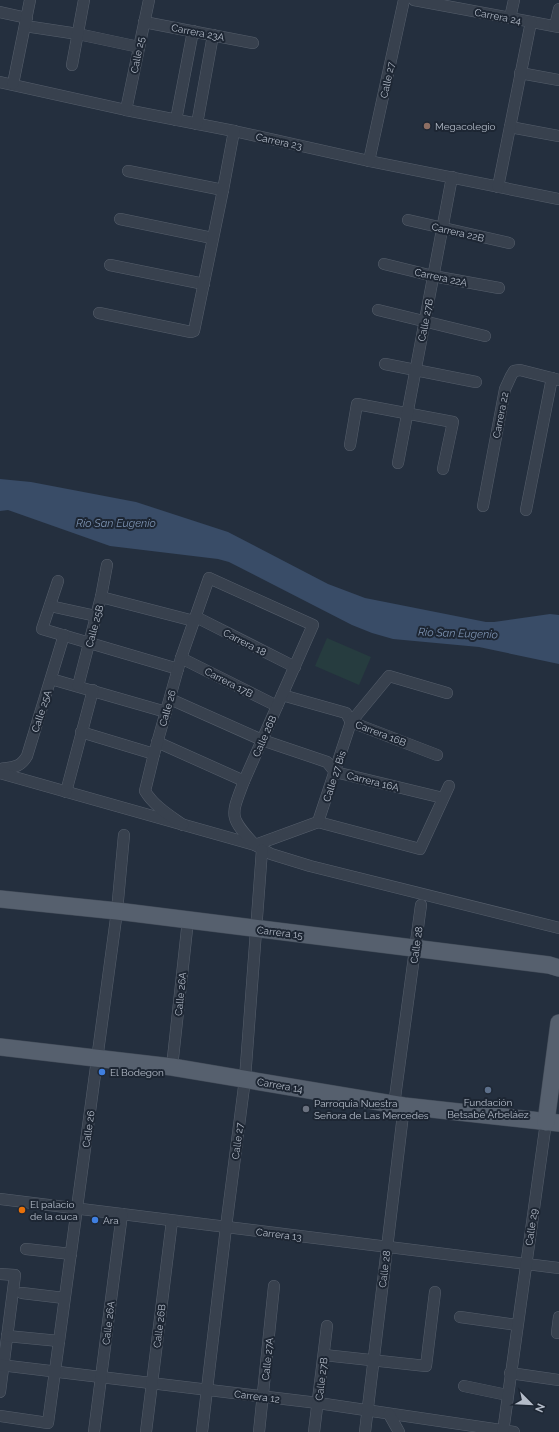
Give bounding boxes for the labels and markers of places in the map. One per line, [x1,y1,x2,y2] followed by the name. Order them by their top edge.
[422,121,432,131] marker: Megacolegio
[435,121,496,132] place label: Megacolegio
[97,1067,107,1077] marker: El Bodegon
[110,1067,164,1078] place label: El Bodegon
[483,1085,493,1095] marker: Fundación Betsabé Arbeláez
[447,1097,529,1120] place label: Fundación Betsabé Arbeláez
[314,1098,429,1121] place label: Parroquia Nuestra Señora de Las Mercedes
[301,1104,311,1114] marker: Parroquia Nuestra Señora de Las Mercedes
[30,1199,78,1222] place label: El palacio de la cuca
[17,1205,27,1215] marker: El palacio de la cuca
[90,1215,100,1225] marker: Ara
[103,1215,119,1226] place label: Ara

